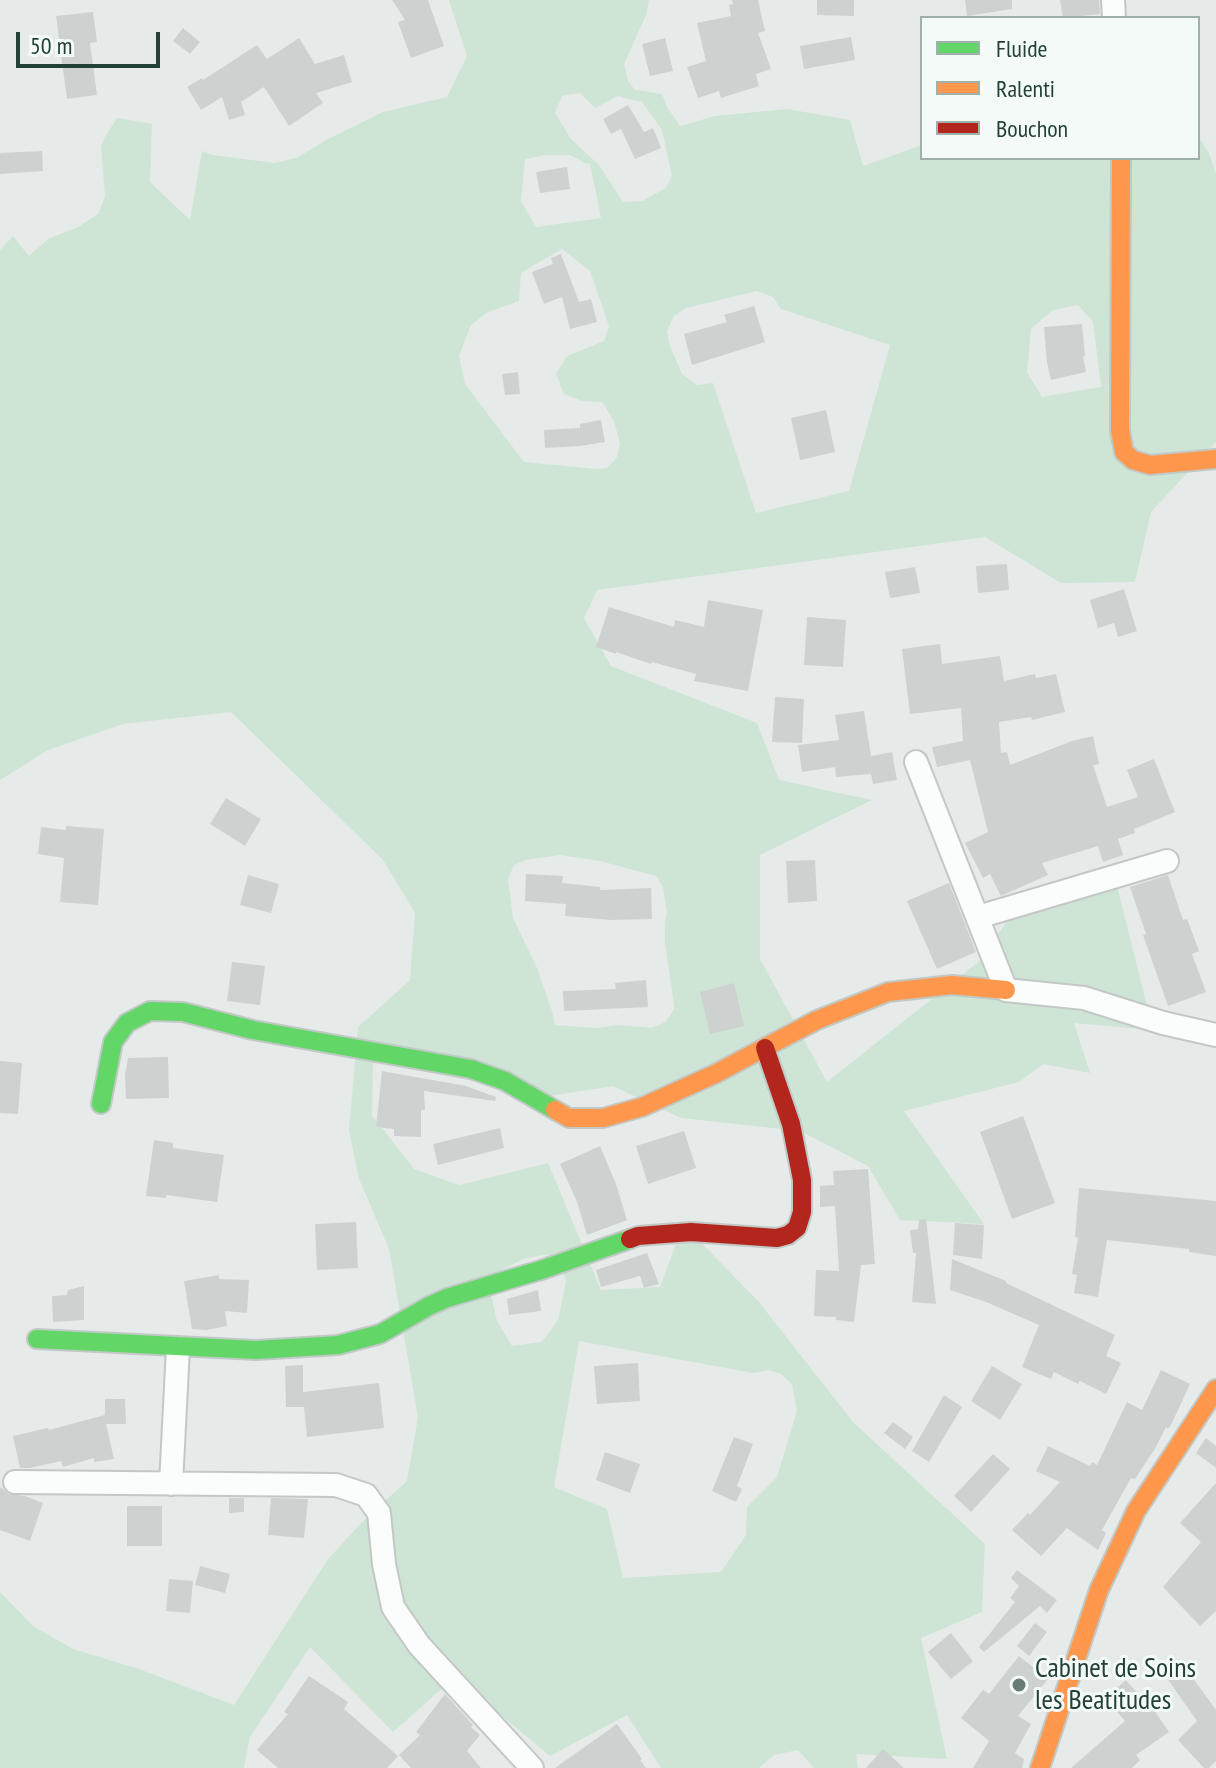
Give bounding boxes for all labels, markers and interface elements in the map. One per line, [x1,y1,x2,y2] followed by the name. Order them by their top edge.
[20,16,164,66] scale bar
[920,16,1200,160] legend
[30,30,72,61] text: 50 m
[996,33,1047,64] text: Fluide
[996,73,1055,104] text: Ralenti
[996,113,1068,144] text: Bouchon
[1035,1652,1196,1718] place label: Cabinet de Soins les Beatitudes
[1010,1676,1028,1694] marker: Cabinet de Soins les Beatitudes

